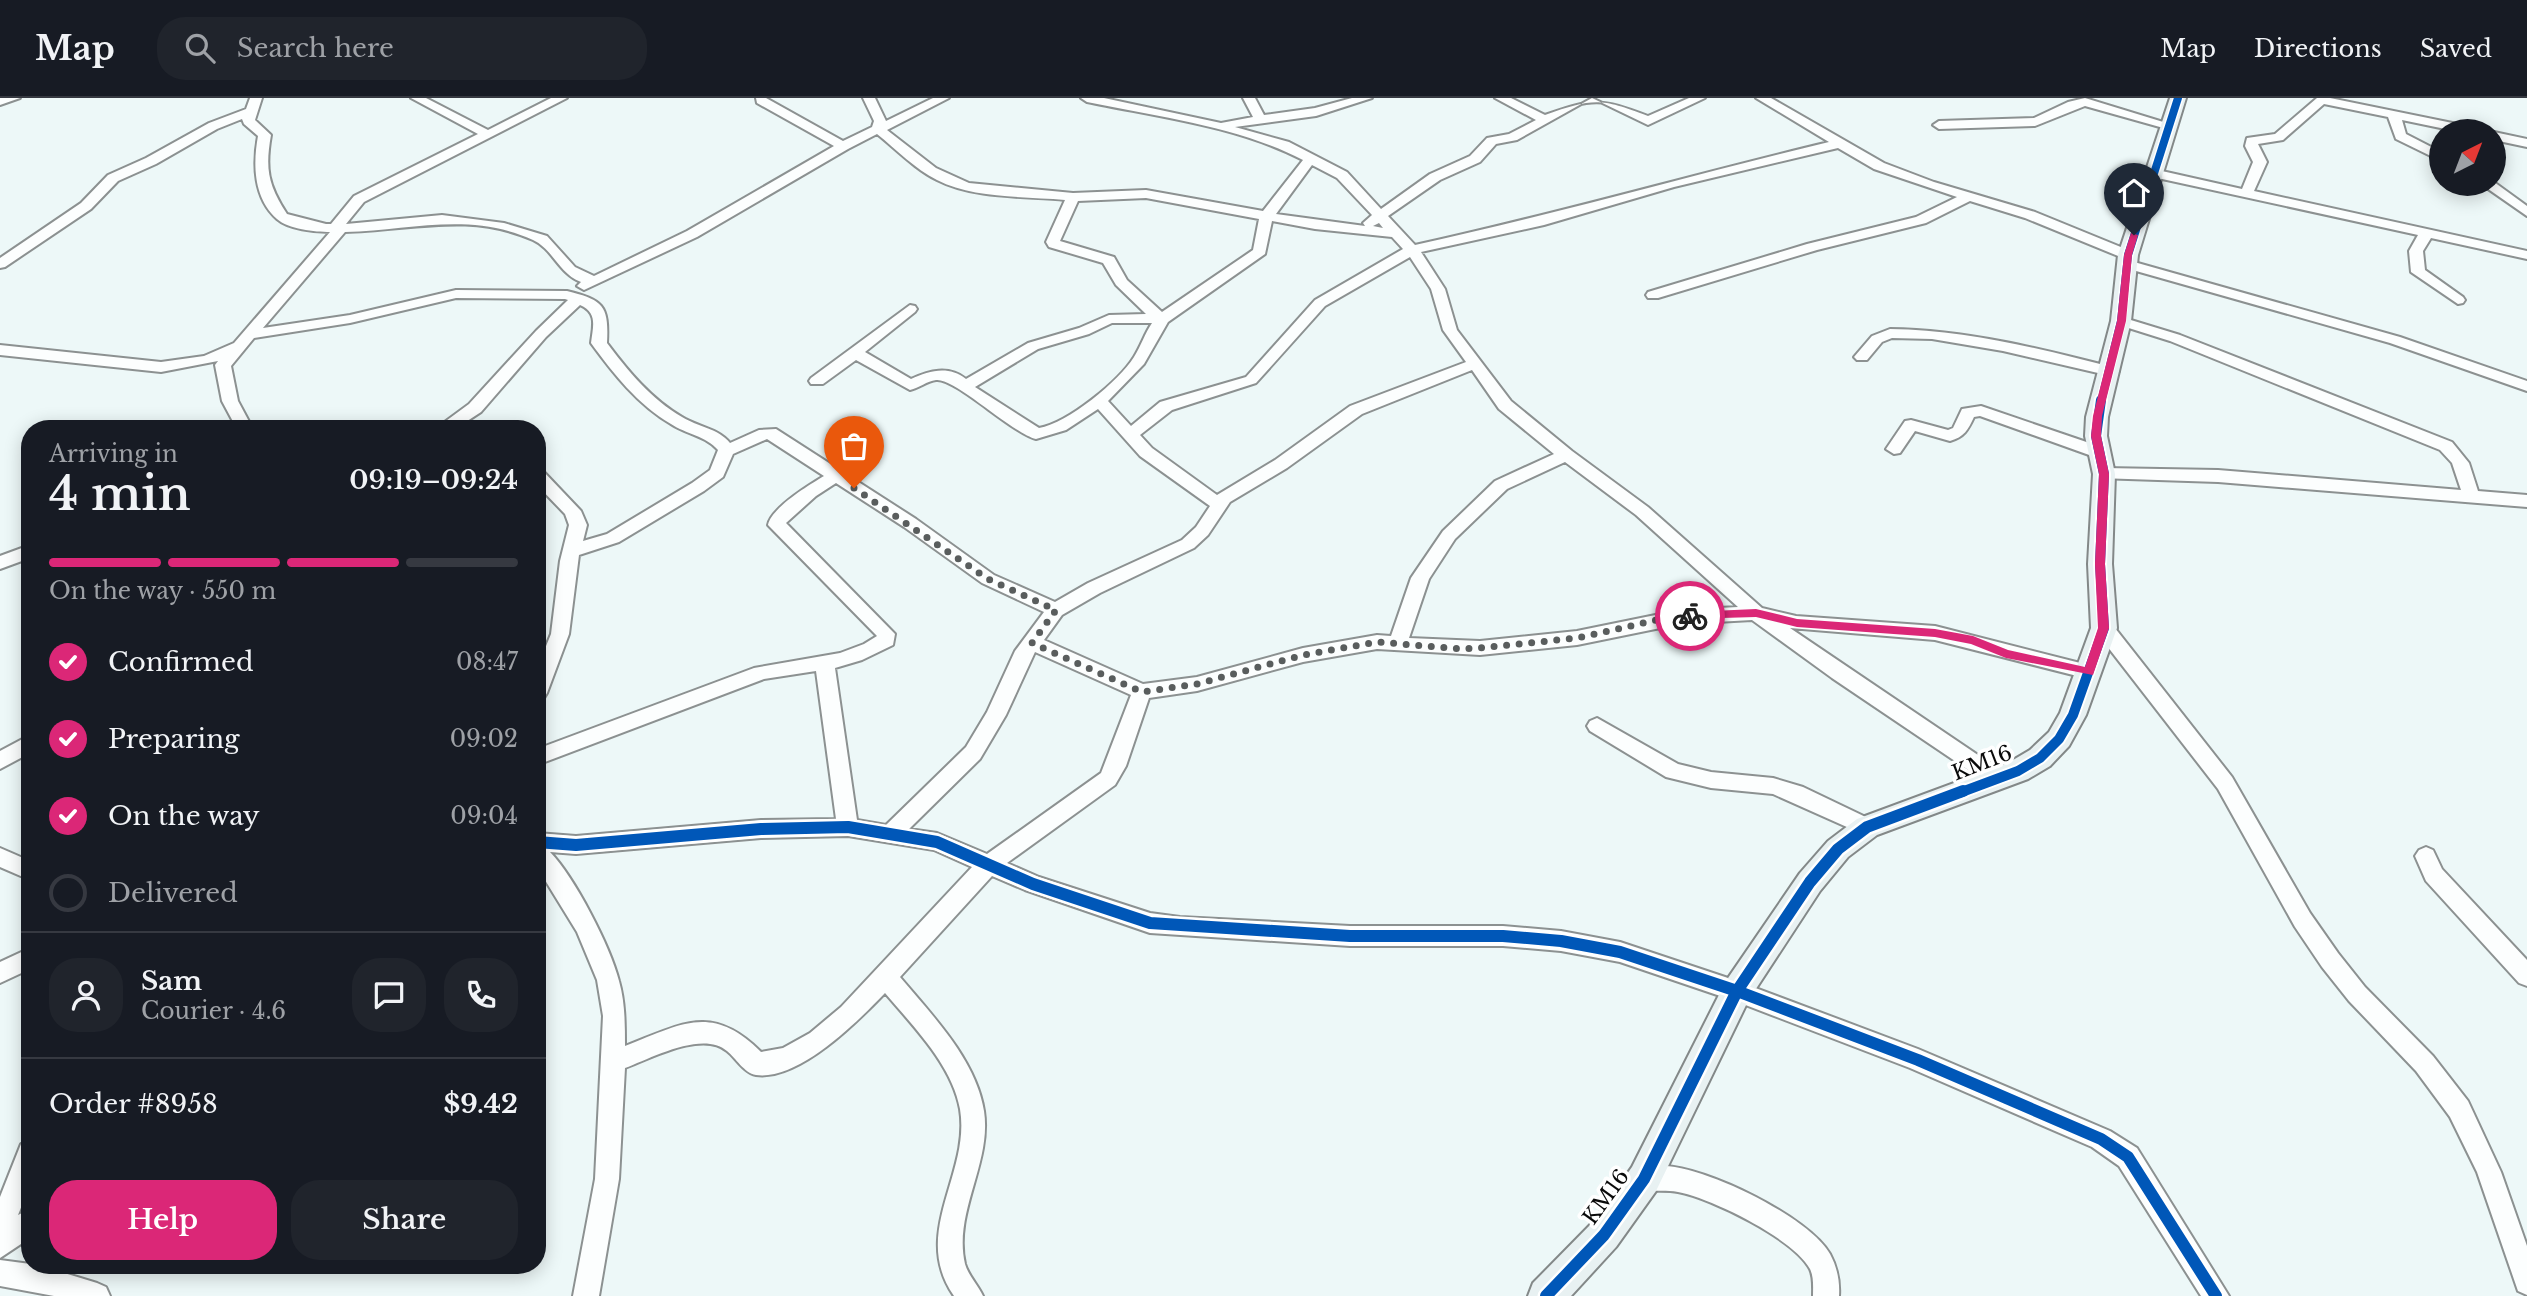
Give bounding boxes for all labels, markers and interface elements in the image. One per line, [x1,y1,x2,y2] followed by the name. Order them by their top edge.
[157,17,647,80] search box
[35,28,115,69] text: Map
[181,29,219,67] icon: search
[237,32,394,64] text: Search here
[2160,34,2216,63] text: Map
[2254,34,2382,63] text: Directions
[2420,34,2492,63] text: Saved
[2429,119,2506,196] north arrow
[2429,119,2506,196] map controls
[2104,163,2164,235] pin
[2115,174,2153,212] icon: home
[824,416,884,488] pin
[835,427,873,465] icon: bag
[49,440,178,468] text: Arriving in
[349,464,518,496] text: 09:19–09:24
[49,465,191,522] text: 4 min
[49,577,276,605] text: On the way · 550 m
[1655,581,1725,651] courier
[1671,597,1709,635] icon: bike
[49,643,87,681] icon: check
[108,646,253,678] text: Confirmed
[456,648,518,676] text: 08:47
[49,720,87,758] icon: check
[108,723,240,755] text: Preparing
[450,725,518,753] text: 09:02
[1948,740,2016,786] street label: KM16
[49,797,87,835] icon: check
[108,800,260,832] text: On the way
[450,802,518,830] text: 09:04
[108,877,238,909] text: Delivered
[49,958,123,1032] button: person
[352,958,426,1032] button: chat
[444,958,518,1032] button: phone
[141,965,202,997] text: Sam
[141,997,286,1025] text: Courier · 4.6
[49,1088,218,1120] text: Order #8958
[443,1088,518,1120] text: $9.42
[1577,1164,1635,1230] street label: KM16
[49,1180,277,1260] button: Help
[291,1180,518,1260] button: Share

